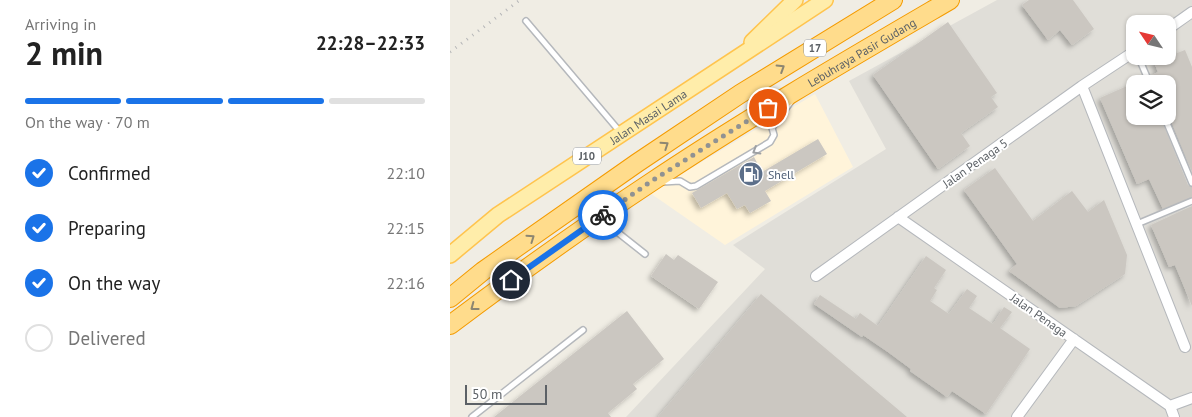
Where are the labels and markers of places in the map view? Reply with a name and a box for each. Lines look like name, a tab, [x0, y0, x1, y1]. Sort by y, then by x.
pin	[747, 87, 789, 129]
fuel station icon: Shell	[738, 161, 764, 187]
place label: Shell	[768, 167, 795, 182]
pin	[490, 259, 532, 301]

